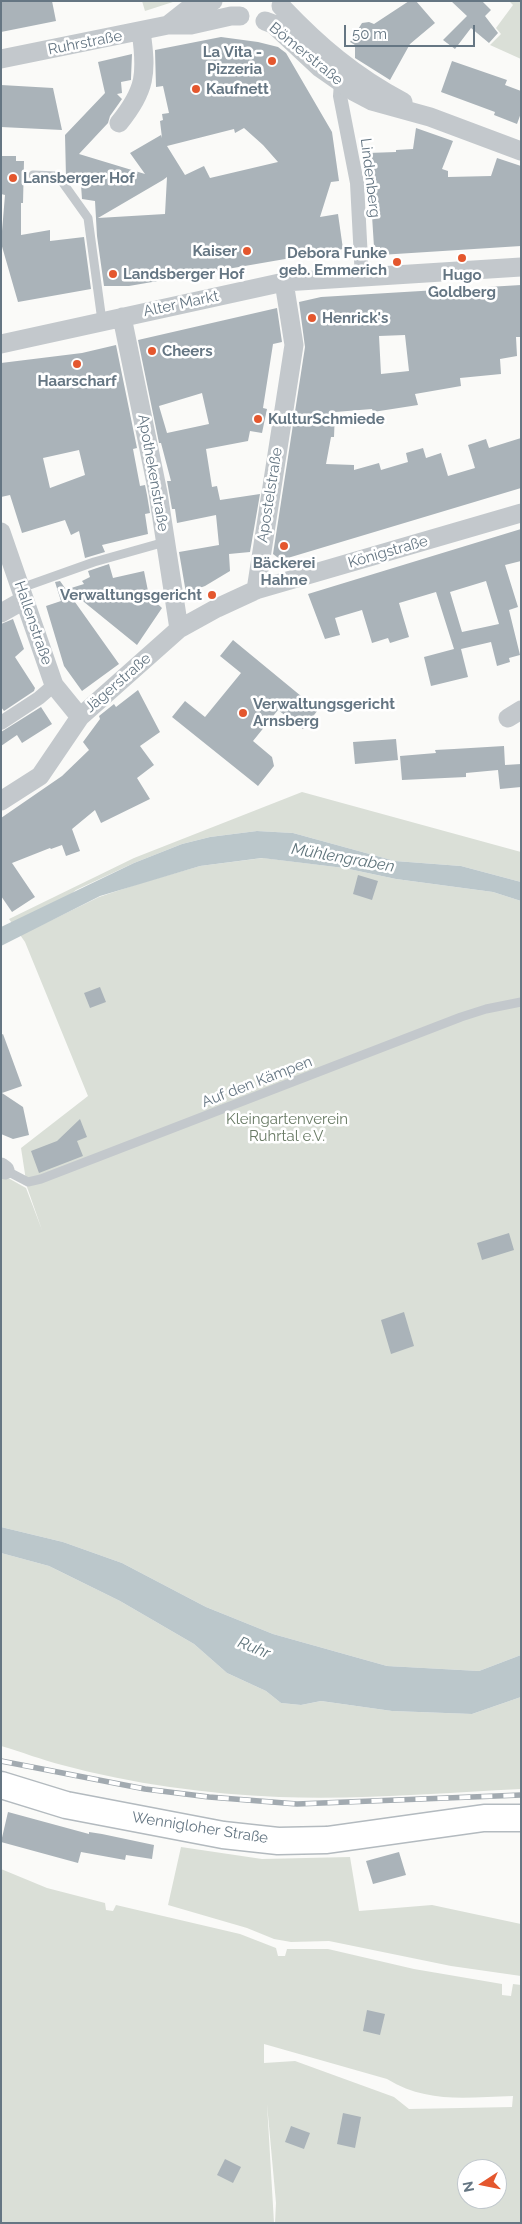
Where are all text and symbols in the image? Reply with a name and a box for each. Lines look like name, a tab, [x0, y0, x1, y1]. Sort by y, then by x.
scale bar	[347, 15, 478, 47]
street label: Bömerstraße	[266, 19, 346, 89]
text: 50 m	[352, 25, 387, 43]
street label: Ruhrstraße	[46, 27, 124, 59]
place label: La Vita - Pizzeria	[203, 43, 262, 78]
marker: La Vita - Pizzeria	[266, 55, 278, 67]
place label: Kaufnett	[206, 80, 269, 98]
marker: Kaufnett	[190, 83, 202, 95]
street label: Lindenberg	[356, 137, 384, 219]
place label: Lansberger Hof	[23, 169, 135, 187]
marker: Lansberger Hof	[7, 172, 19, 184]
place label: Kaiser	[192, 242, 237, 260]
place label: Debora Funke geb. Emmerich	[279, 244, 387, 279]
marker: Kaiser	[241, 245, 253, 257]
marker: Hugo Goldberg	[456, 252, 468, 264]
marker: Debora Funke geb. Emmerich	[391, 256, 403, 268]
place label: Landsberger Hof	[123, 265, 244, 283]
place label: Hugo Goldberg	[428, 266, 496, 301]
marker: Landsberger Hof	[107, 268, 119, 280]
street label: Alter Markt	[142, 287, 220, 321]
place label: Henrick's	[322, 309, 388, 327]
marker: Henrick's	[306, 312, 318, 324]
place label: Cheers	[162, 342, 213, 360]
marker: Cheers	[146, 345, 158, 357]
marker: Haarscharf	[71, 358, 83, 370]
place label: Haarscharf	[38, 372, 116, 390]
place label: KulturSchmiede	[268, 410, 385, 428]
street label: Apothekenstraße	[134, 413, 172, 533]
marker: KulturSchmiede	[252, 413, 264, 425]
street label: Apostelstraße	[254, 446, 286, 544]
street label: Königstraße	[346, 532, 430, 572]
marker: Bäckerei Hahne	[278, 540, 290, 552]
place label: Bäckerei Hahne	[253, 554, 315, 589]
street label: Hallenstraße	[10, 579, 56, 667]
place label: Verwaltungsgericht	[60, 586, 202, 604]
marker: Verwaltungsgericht	[206, 589, 218, 601]
street label: Jägerstraße	[81, 650, 155, 716]
place label: Verwaltungsgericht Arnsberg	[253, 695, 395, 730]
marker: Verwaltungsgericht Arnsberg	[237, 707, 249, 719]
water label: Mühlengraben	[290, 839, 396, 877]
street label: Auf den Kämpen	[199, 1053, 315, 1111]
park label: Kleingartenverein Ruhrtal e.V.	[226, 1110, 348, 1145]
water label: Ruhr	[235, 1633, 273, 1663]
street label: Wennigloher Straße	[131, 1808, 269, 1848]
north arrow	[457, 2159, 507, 2209]
text: N	[459, 2180, 477, 2193]

